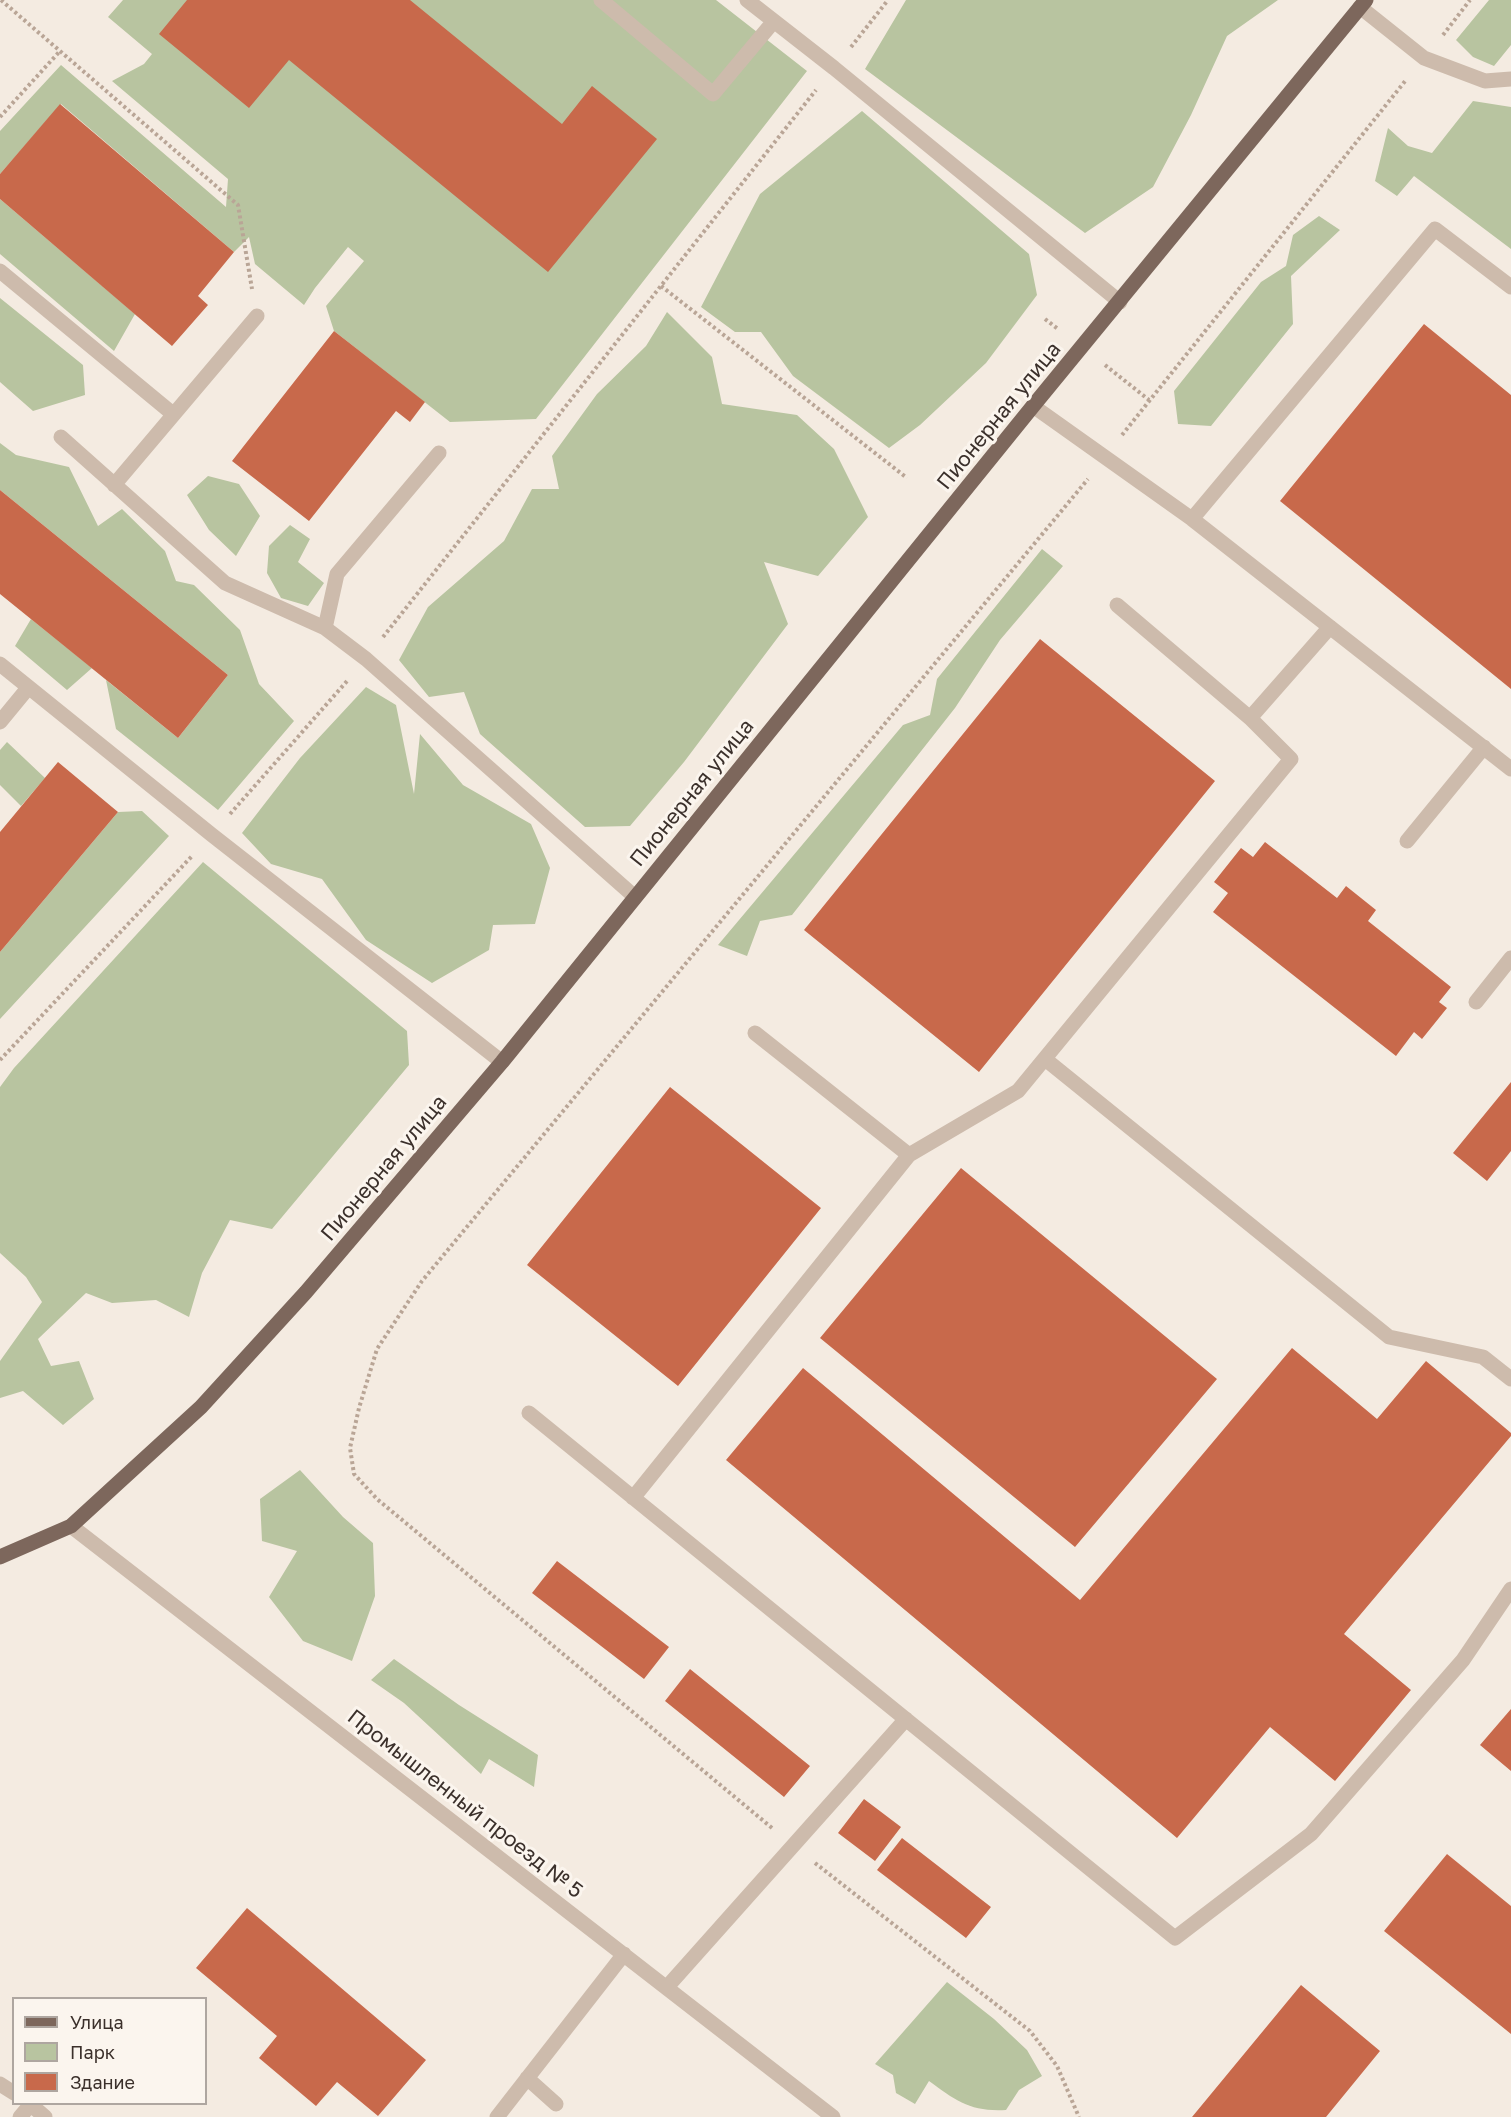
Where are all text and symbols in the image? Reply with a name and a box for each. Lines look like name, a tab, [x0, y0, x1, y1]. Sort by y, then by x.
street label: Пионерная улица	[932, 337, 1066, 495]
street label: Пионерная улица	[625, 714, 759, 872]
street label: Пионерная улица	[316, 1090, 452, 1246]
street label: Промышленный проезд № 5	[342, 1704, 588, 1904]
legend	[12, 1997, 207, 2105]
text: Улица	[70, 2011, 124, 2033]
text: Парк	[70, 2041, 115, 2063]
text: Здание	[70, 2071, 135, 2093]

